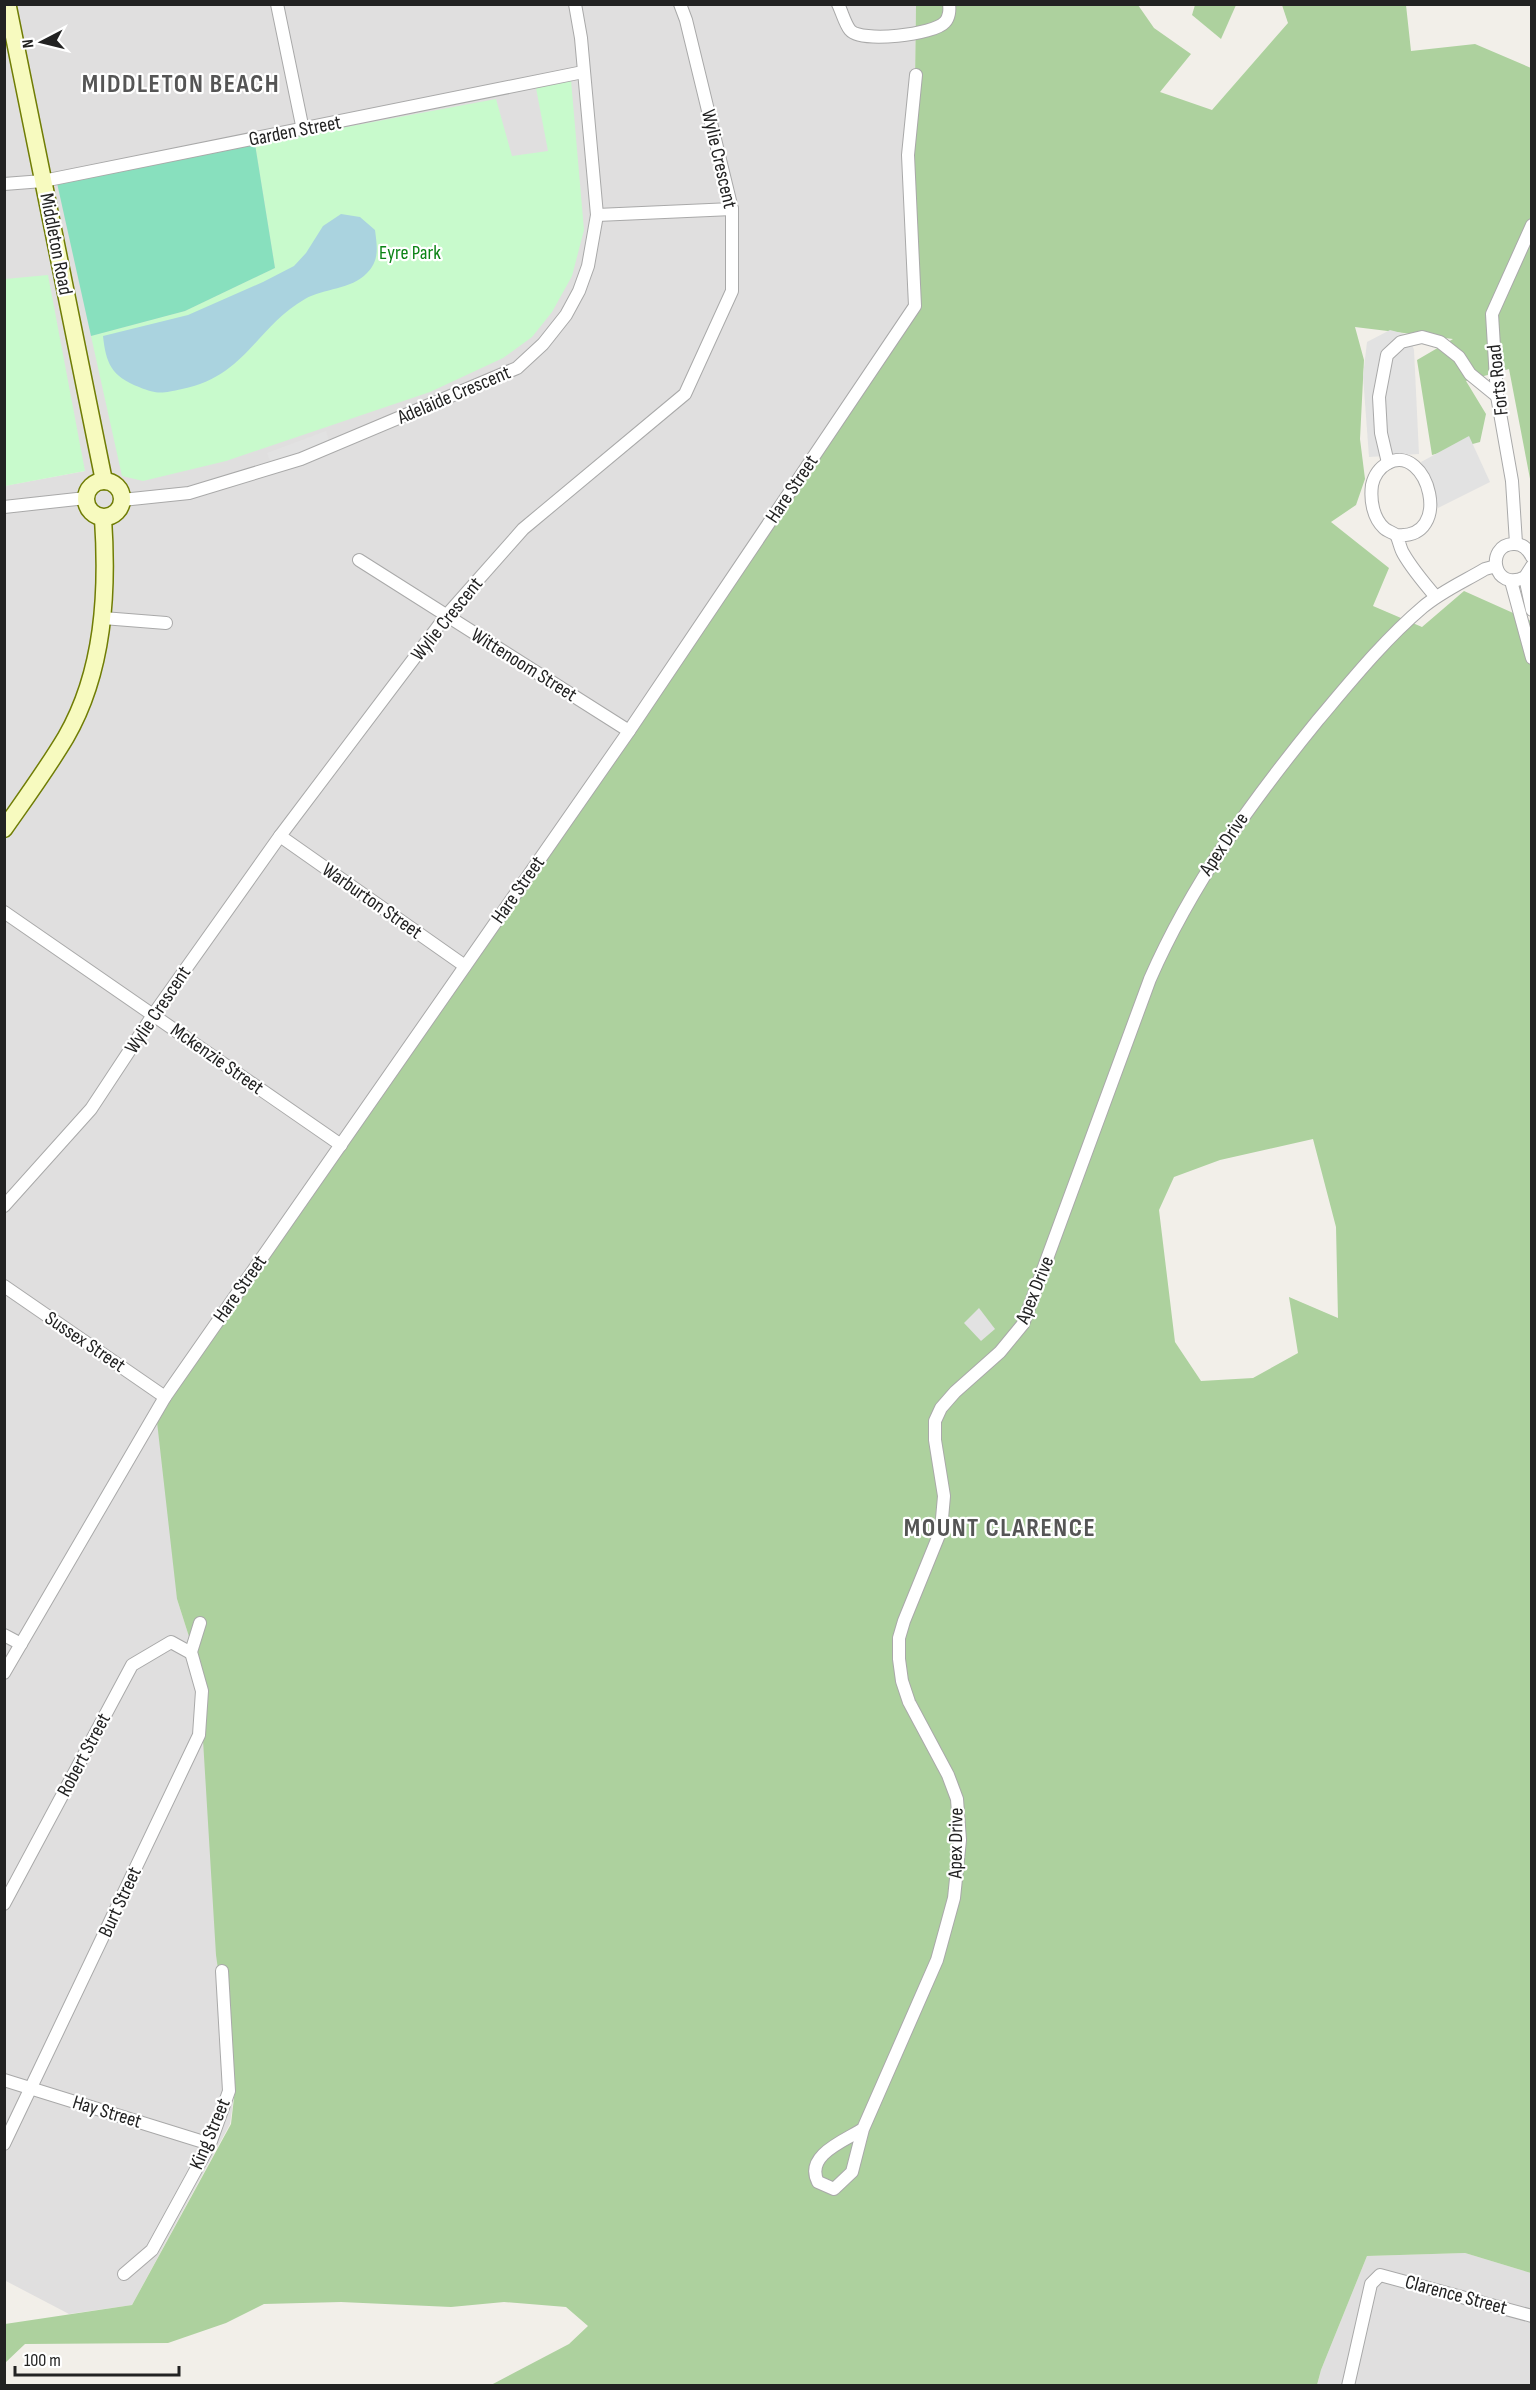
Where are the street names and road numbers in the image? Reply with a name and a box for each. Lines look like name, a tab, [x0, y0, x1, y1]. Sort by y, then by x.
street label: Wylie Crescent	[696, 107, 742, 211]
street label: Garden Street	[247, 110, 343, 152]
street label: Middleton Road	[34, 191, 78, 297]
street label: Forts Road	[1482, 343, 1514, 417]
street label: Adelaide Crescent	[393, 360, 514, 430]
street label: Hare Street	[761, 450, 823, 528]
street label: Wylie Crescent	[406, 572, 488, 666]
street label: Wittenoom Street	[467, 623, 581, 707]
street label: Apex Drive	[1194, 808, 1254, 881]
street label: Hare Street	[486, 852, 550, 928]
street label: Warburton Street	[317, 858, 427, 944]
street label: Wylie Crescent	[120, 962, 196, 1058]
street label: Mckenzie Street	[166, 1018, 268, 1100]
street label: Hare Street	[208, 1251, 272, 1327]
street label: Apex Drive	[1010, 1253, 1059, 1328]
street label: Sussex Street	[40, 1306, 130, 1378]
street label: Robert Street	[52, 1709, 116, 1801]
street label: Apex Drive	[943, 1807, 969, 1880]
street label: Burt Street	[93, 1863, 147, 1941]
street label: Hay Street	[70, 2090, 144, 2134]
street label: King Street	[184, 2095, 236, 2173]
street label: Clarence Street	[1402, 2270, 1510, 2320]

